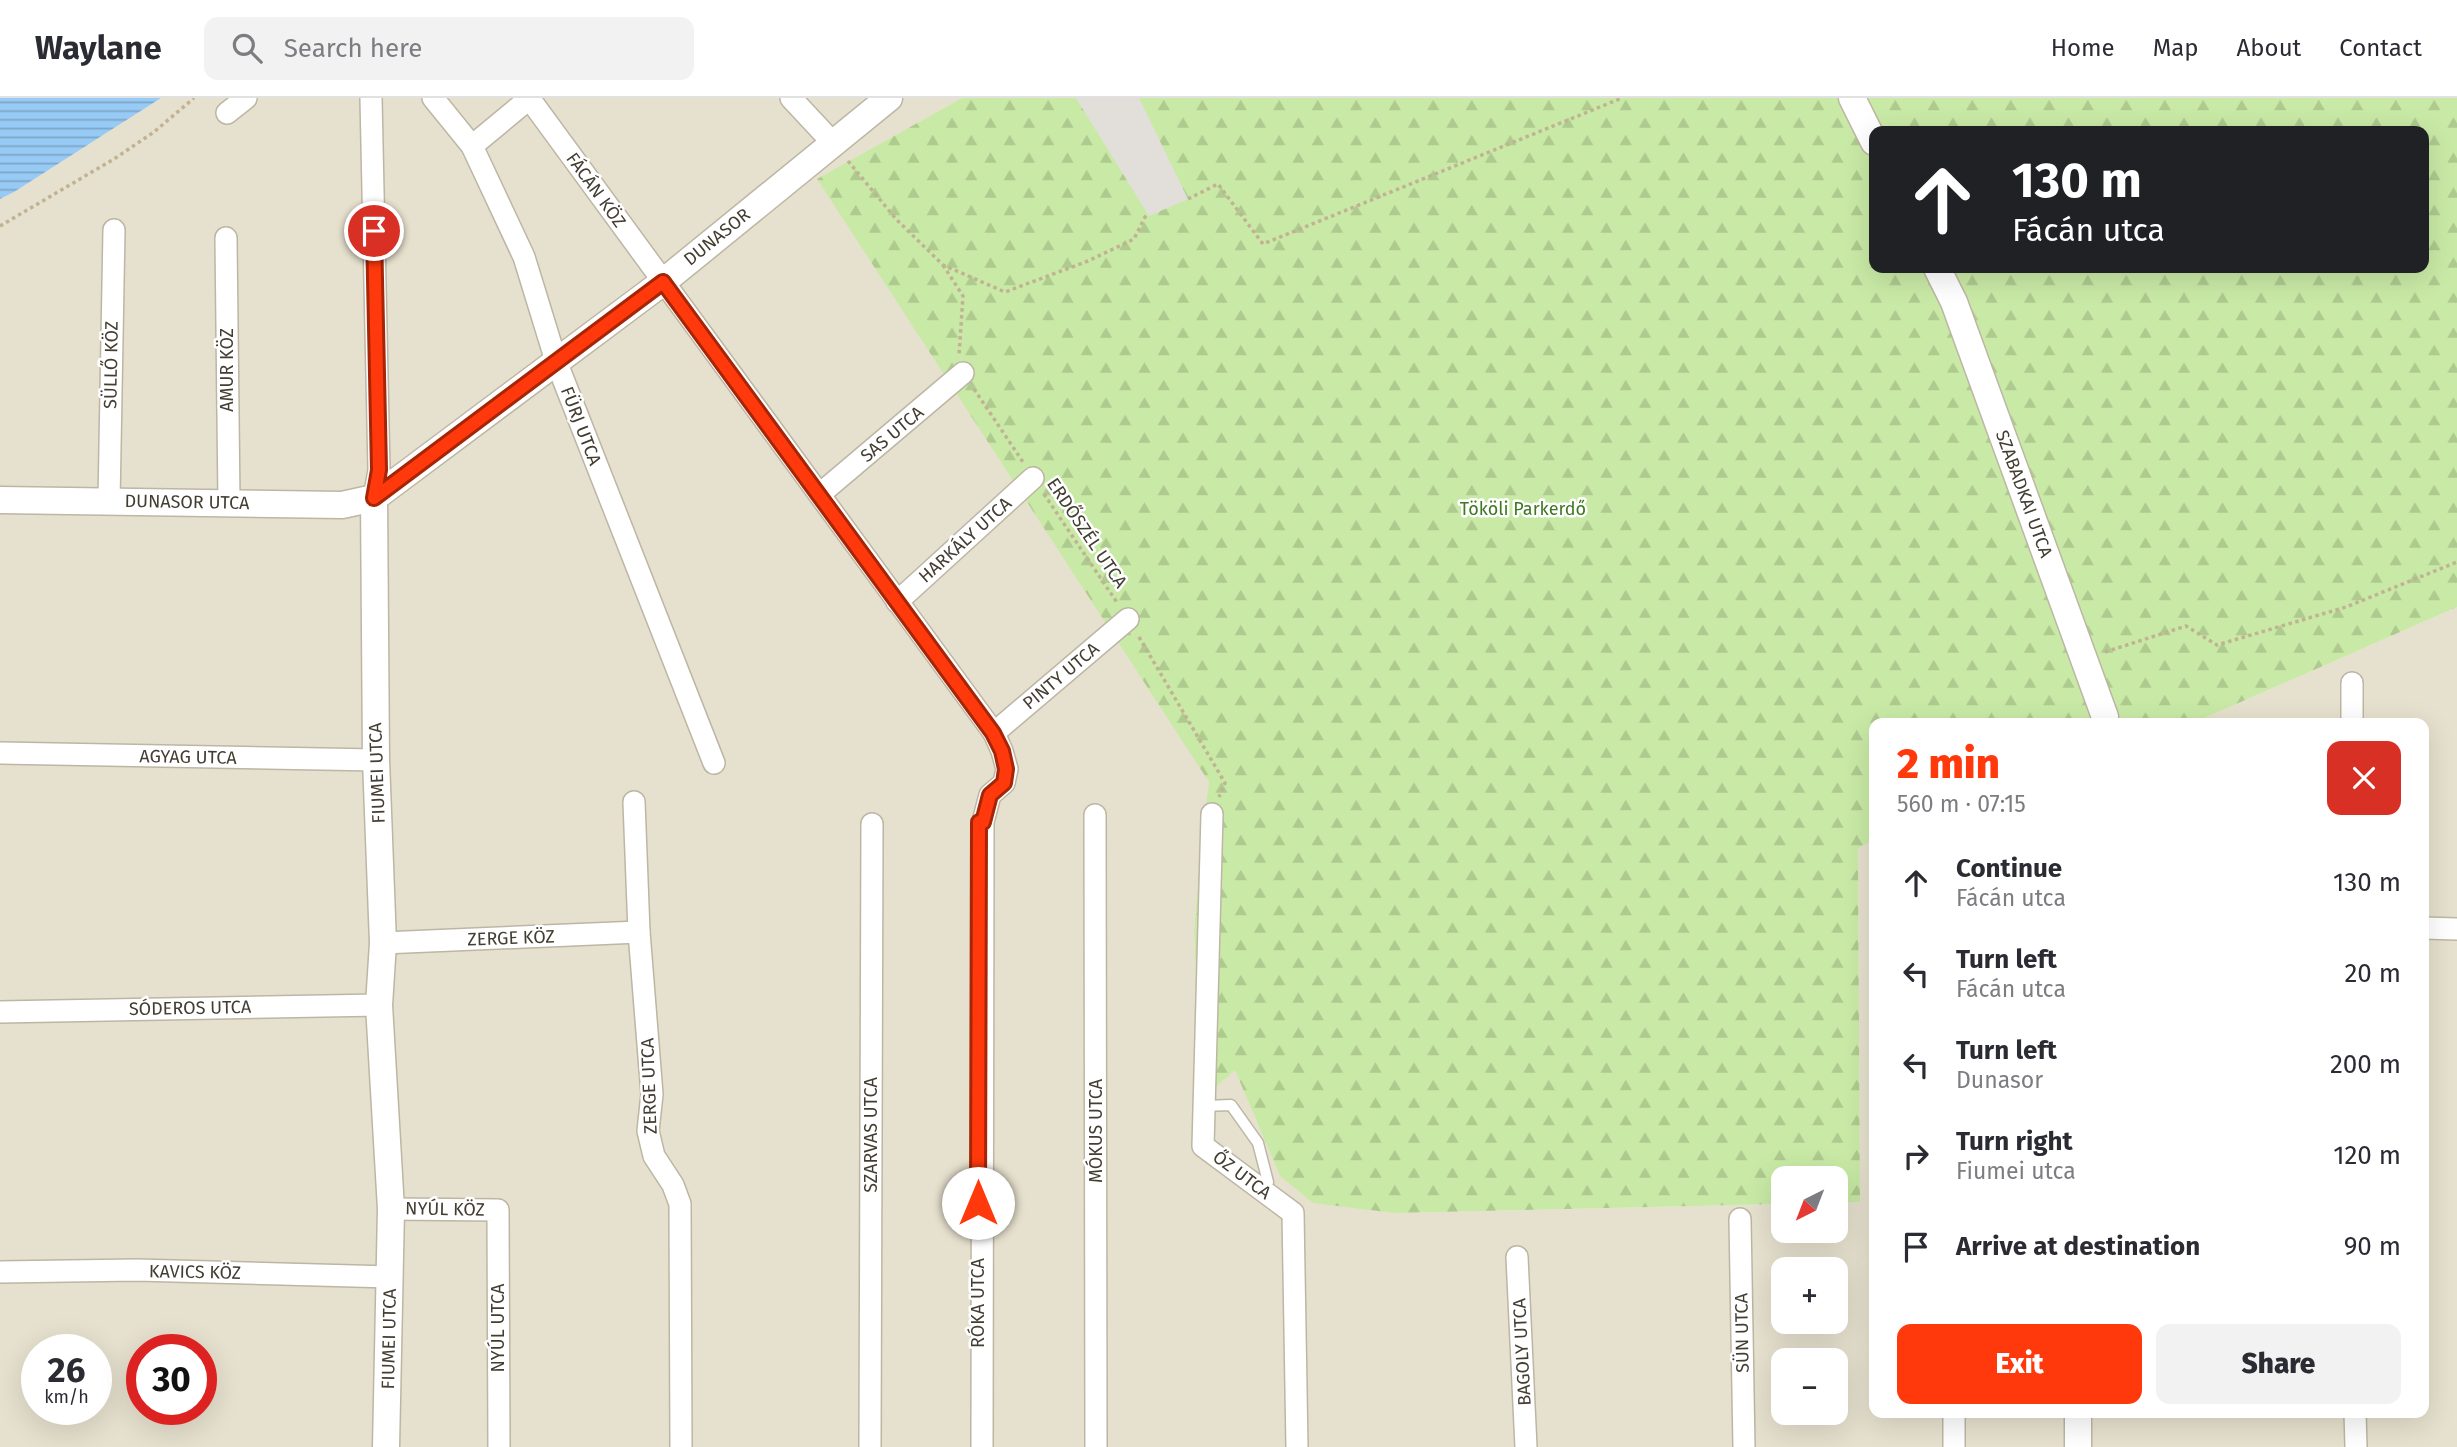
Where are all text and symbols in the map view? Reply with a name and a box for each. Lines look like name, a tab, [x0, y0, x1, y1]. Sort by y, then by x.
search box	[204, 17, 694, 80]
text: Waylane	[35, 28, 162, 68]
icon: search	[228, 29, 266, 67]
text: Search here	[284, 33, 423, 64]
text: Home	[2051, 34, 2115, 62]
text: Map	[2153, 34, 2199, 62]
text: About	[2237, 34, 2301, 62]
text: Contact	[2339, 34, 2422, 62]
street label: FÁCÁN KÖZ	[561, 148, 631, 232]
text: 130 m	[2012, 151, 2142, 210]
icon: ahead	[1897, 154, 1988, 245]
pin	[344, 201, 404, 261]
street label: DUNASOR	[679, 203, 755, 270]
text: Fácán utca	[2012, 211, 2165, 249]
icon: arrive	[355, 212, 393, 250]
street label: SÜLLŐ KÖZ	[98, 321, 123, 409]
street label: AMUR KÖZ	[216, 328, 238, 412]
street label: FÜRJ UTCA	[556, 383, 606, 469]
street label: SAS UTCA	[856, 401, 929, 467]
street label: SZABADKAI UTCA	[1991, 427, 2057, 561]
street label: ERDŐSZÉL UTCA	[1042, 473, 1133, 593]
street label: DUNASOR UTCA	[124, 490, 250, 514]
street label: HARKÁLY UTCA	[913, 491, 1016, 587]
park label: Tököli Parkerdő	[1460, 498, 1586, 520]
street label: PINTY UTCA	[1018, 637, 1104, 714]
street label: FIUMEI UTCA	[364, 722, 390, 824]
text: 2 min	[1897, 739, 2000, 789]
button: close	[2327, 741, 2401, 815]
street label: AGYAG UTCA	[139, 745, 238, 769]
text: 560 m · 07:15	[1897, 790, 2026, 818]
text: Continue	[1956, 853, 2062, 884]
icon: ahead	[1897, 864, 1935, 902]
text: 130 m	[2333, 867, 2401, 898]
text: Fácán utca	[1956, 884, 2066, 912]
street label: ZERGE KÖZ	[467, 925, 555, 951]
text: Turn left	[1956, 944, 2057, 975]
icon: left	[1897, 955, 1935, 993]
text: 20 m	[2344, 958, 2401, 989]
text: Fácán utca	[1956, 975, 2066, 1003]
street label: SÓDEROS UTCA	[129, 996, 252, 1020]
text: Turn left	[1956, 1035, 2057, 1066]
street label: ZERGE UTCA	[636, 1037, 662, 1135]
icon: left	[1897, 1046, 1935, 1084]
text: 200 m	[2330, 1049, 2401, 1080]
text: Dunasor	[1956, 1066, 2043, 1094]
street label: SZARVAS UTCA	[860, 1076, 882, 1193]
street label: MÓKUS UTCA	[1085, 1078, 1107, 1183]
text: Turn right	[1956, 1126, 2073, 1157]
icon: right	[1897, 1137, 1935, 1175]
text: 120 m	[2333, 1140, 2401, 1171]
street label: ŐZ UTCA	[1209, 1145, 1277, 1204]
text: Fiumei utca	[1956, 1157, 2076, 1185]
position arrow	[941, 1166, 1015, 1240]
north arrow	[1771, 1166, 1848, 1242]
map controls	[1771, 1166, 1848, 1425]
street label: NYÚL KÖZ	[405, 1196, 485, 1221]
icon: arrive	[1897, 1228, 1935, 1266]
text: Arrive at destination	[1956, 1231, 2200, 1262]
text: 90 m	[2344, 1231, 2401, 1262]
street label: RÓKA UTCA	[967, 1257, 989, 1348]
button: +	[1771, 1257, 1848, 1334]
street label: KAVICS KÖZ	[149, 1260, 241, 1284]
street label: NYÚL UTCA	[486, 1283, 509, 1372]
street label: FIUMEI UTCA	[377, 1288, 401, 1390]
street label: SÜN UTCA	[1730, 1292, 1754, 1373]
street label: BAGOLY UTCA	[1508, 1297, 1536, 1406]
button: Exit	[1897, 1324, 2142, 1404]
button: Share	[2156, 1324, 2401, 1404]
speed limit sign: 30	[126, 1334, 217, 1425]
button: −	[1771, 1348, 1848, 1425]
text: 26	[48, 1349, 85, 1391]
text: km/h	[44, 1386, 89, 1408]

